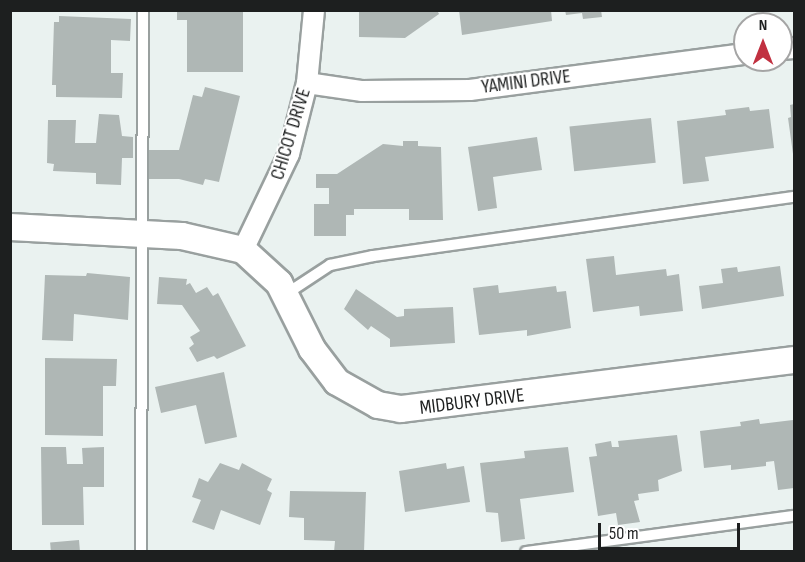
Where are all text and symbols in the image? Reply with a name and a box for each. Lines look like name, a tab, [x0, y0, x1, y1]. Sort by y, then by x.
north arrow	[733, 12, 793, 72]
text: N	[759, 16, 767, 35]
street label: YAMINI DRIVE	[480, 65, 572, 99]
street label: CHICOT DRIVE	[266, 85, 316, 183]
street label: MIDBURY DRIVE	[418, 384, 526, 420]
scale bar	[601, 511, 744, 549]
text: 50 m	[609, 523, 639, 544]

